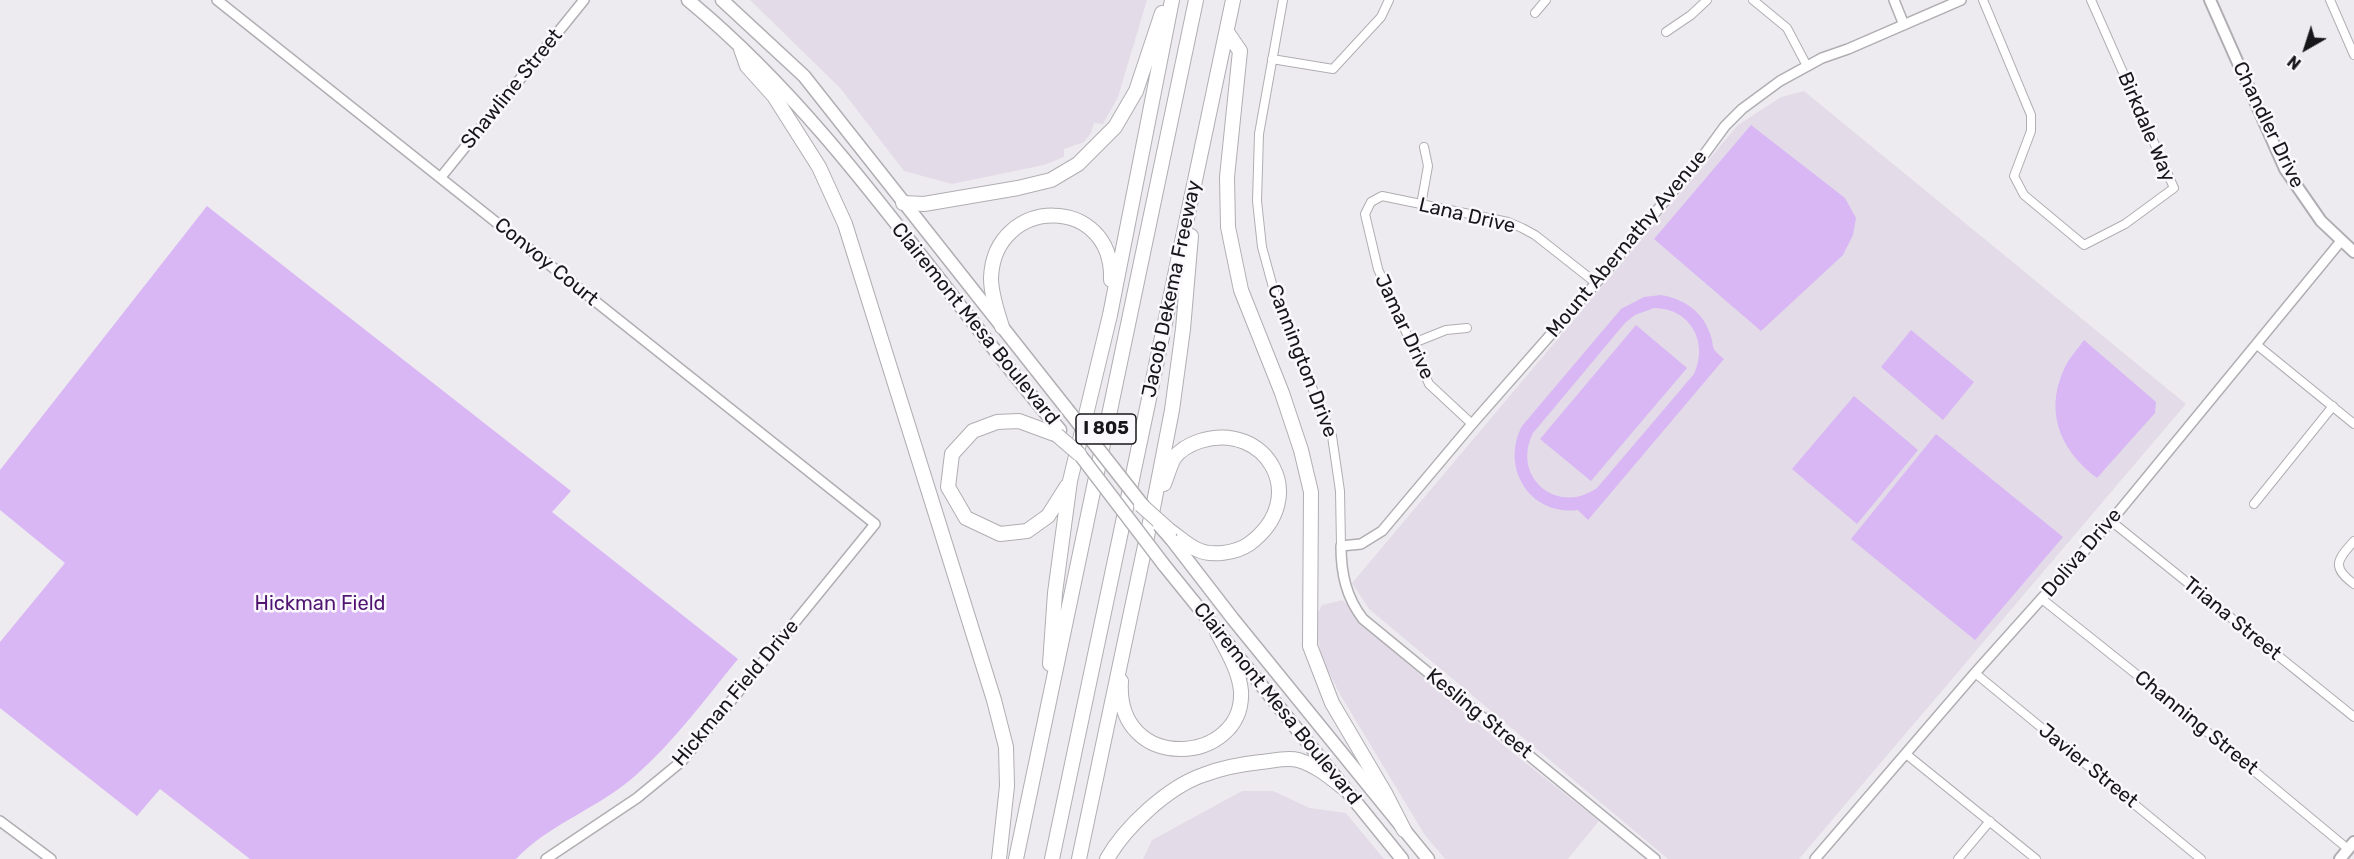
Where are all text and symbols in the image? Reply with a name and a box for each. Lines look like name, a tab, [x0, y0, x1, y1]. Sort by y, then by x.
north arrow	[2276, 18, 2336, 78]
street label: Shawline Street	[456, 24, 568, 154]
text: N	[2284, 51, 2305, 73]
street label: Chandler Drive	[2227, 58, 2309, 192]
street label: Birkdale Way	[2112, 68, 2180, 186]
street label: Mount Abernathy Avenue	[1542, 146, 1712, 342]
street label: Jacob Dekema Freeway	[1137, 178, 1207, 400]
street label: Lana Drive	[1416, 193, 1518, 239]
street label: Convoy Court	[489, 213, 603, 311]
street label: Clairemont Mesa Boulevard	[886, 218, 1064, 430]
street label: Jamar Drive	[1369, 271, 1439, 383]
street label: Cannington Drive	[1262, 281, 1342, 441]
road number: I 805	[1076, 414, 1136, 444]
street label: Doliva Drive	[2037, 504, 2127, 602]
street label: Triana Street	[2178, 572, 2286, 666]
park label: Hickman Field	[255, 592, 385, 616]
street label: Clairemont Mesa Boulevard	[1188, 598, 1366, 810]
street label: Hickman Field Drive	[668, 615, 804, 771]
street label: Kesling Street	[1421, 664, 1537, 764]
street label: Channing Street	[2129, 666, 2263, 780]
street label: Javier Street	[2033, 719, 2143, 813]

